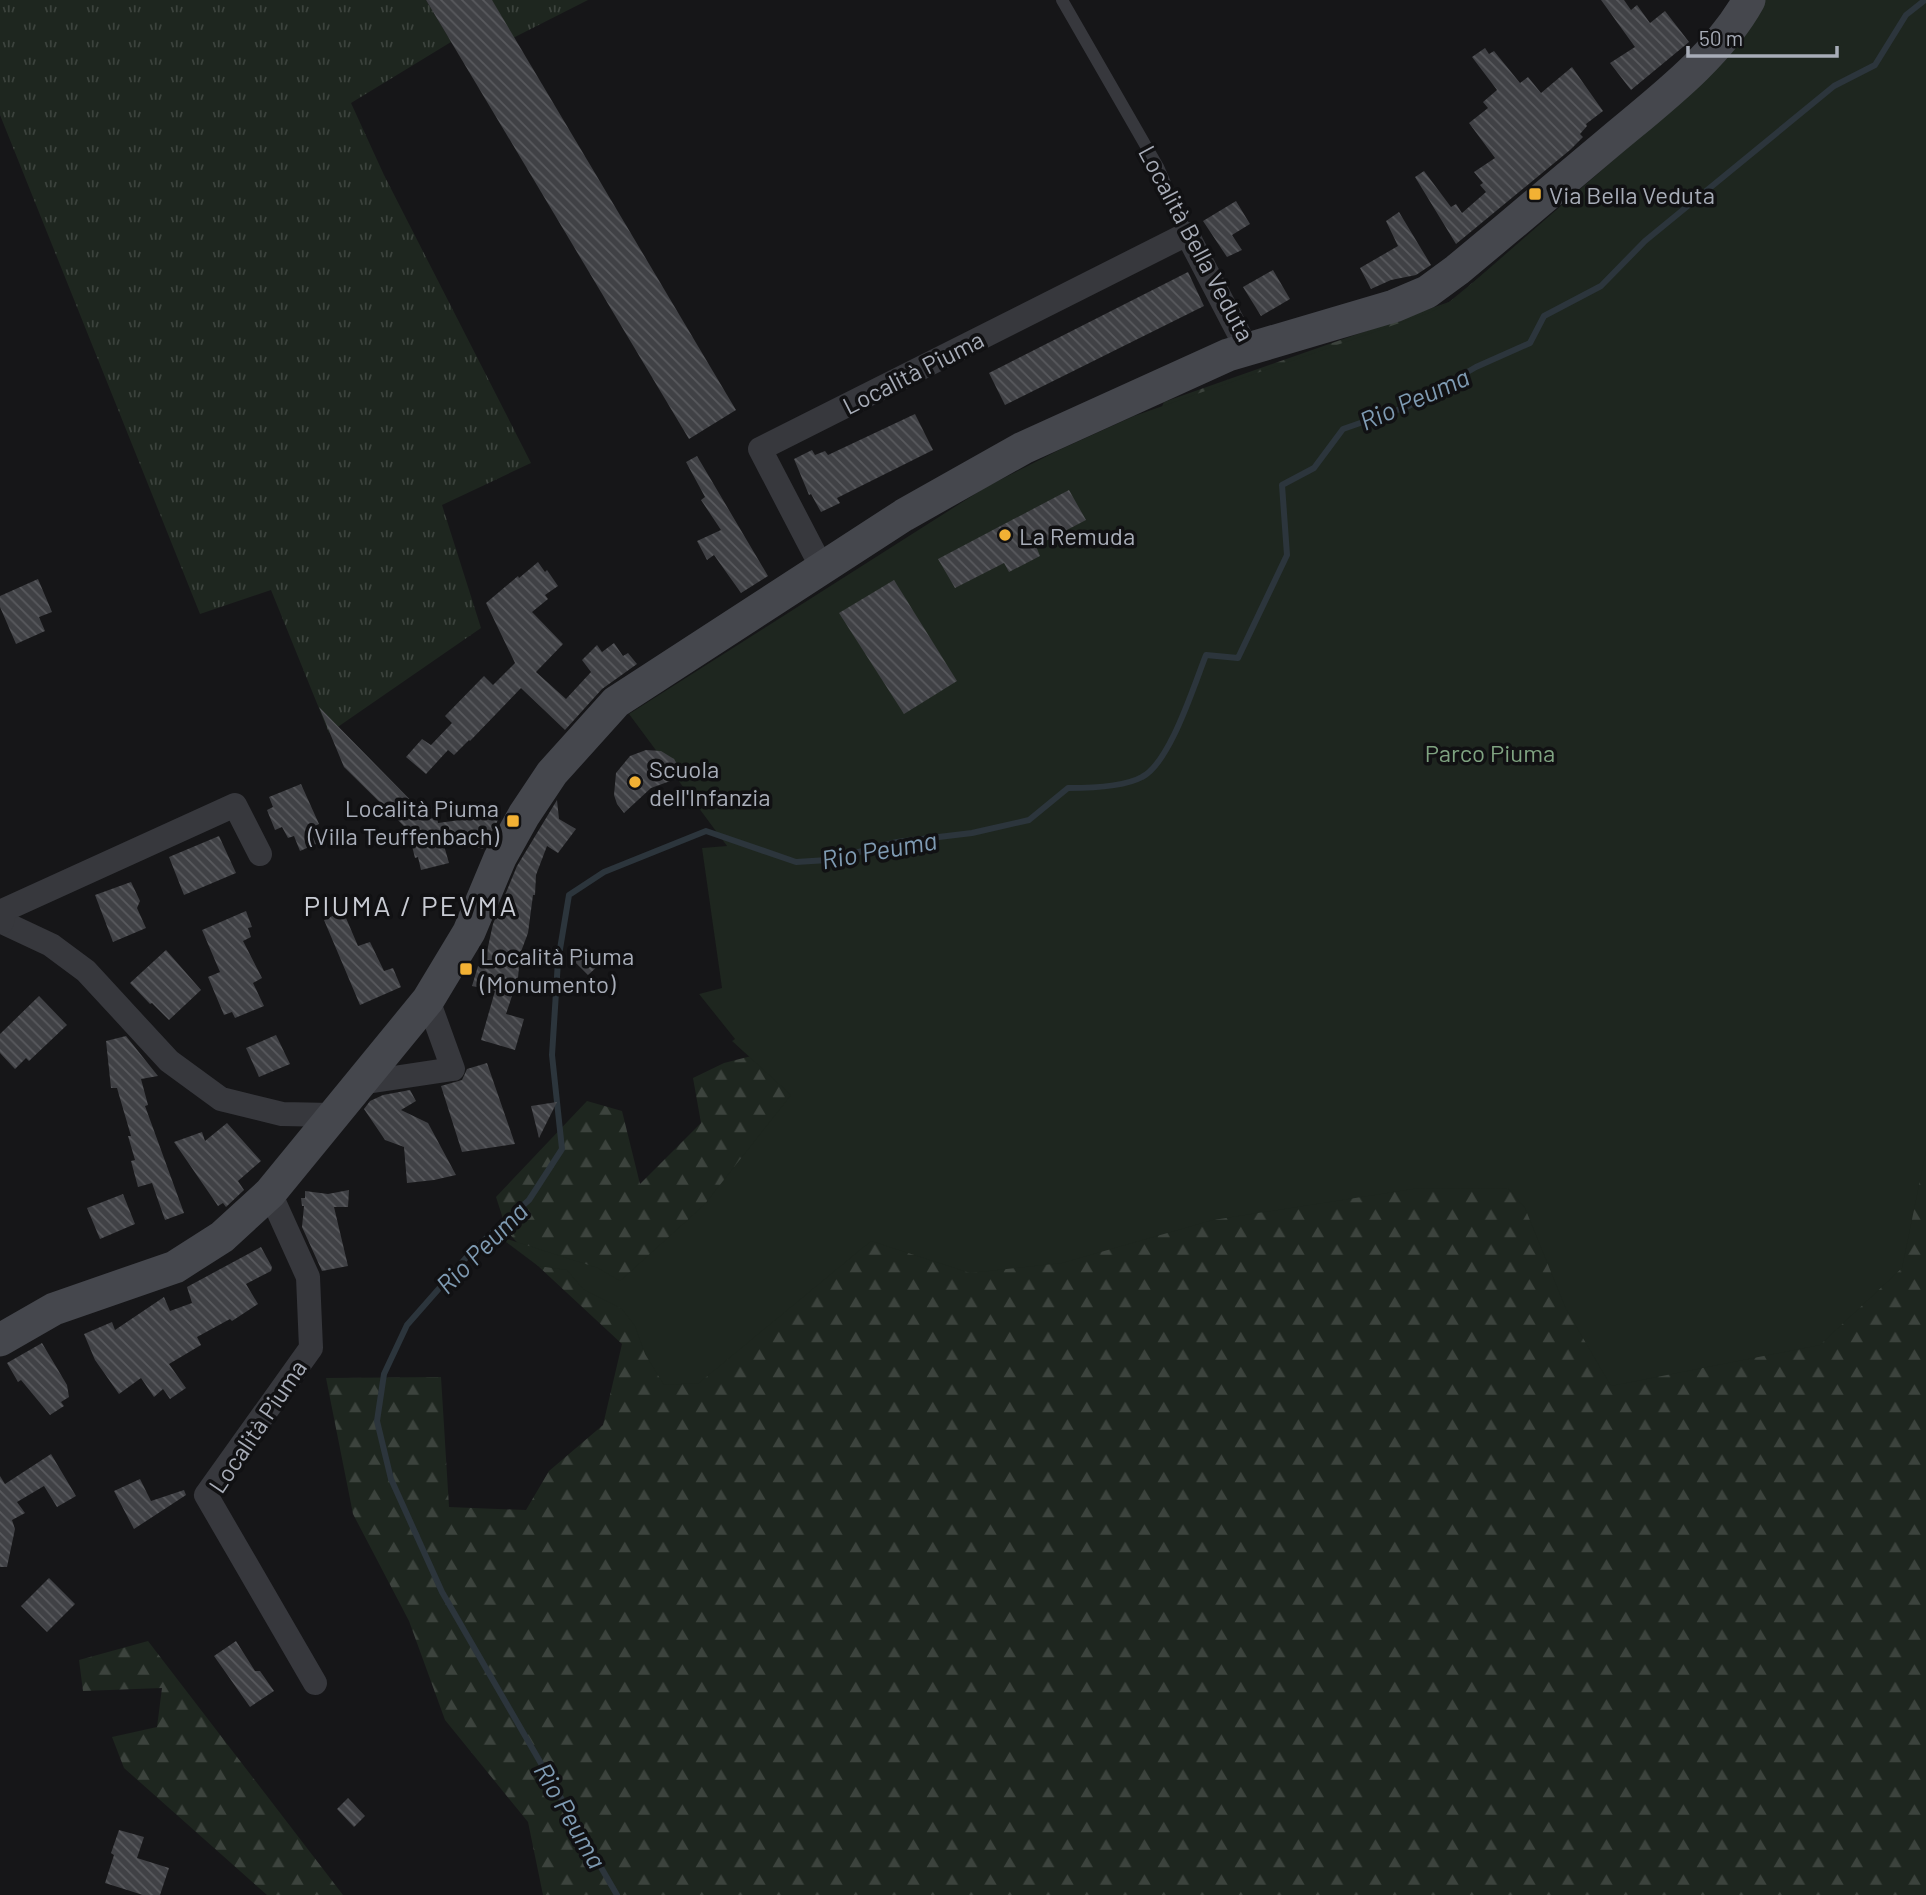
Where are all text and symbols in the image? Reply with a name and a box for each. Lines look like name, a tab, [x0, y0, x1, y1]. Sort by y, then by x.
scale bar	[1688, 14, 1837, 58]
text: 50 m	[1699, 25, 1743, 50]
street label: Località Bella Veduta	[1133, 140, 1261, 346]
place label: Via Bella Veduta	[1549, 180, 1715, 209]
marker: Via Bella Veduta	[1527, 186, 1543, 202]
street label: Località Piuma	[838, 324, 988, 420]
water label: Rio Peuma	[1354, 360, 1474, 436]
place label: La Remuda	[1019, 521, 1135, 550]
marker: La Remuda	[997, 527, 1013, 543]
park label: Parco Piuma	[1425, 738, 1555, 767]
place label: Scuola dell'Infanzia	[649, 754, 771, 811]
marker: Scuola dell'Infanzia	[627, 774, 643, 790]
place label: Località Piuma (Villa Teuffenbach)	[307, 793, 500, 850]
marker: Località Piuma (Villa Teuffenbach)	[505, 813, 521, 829]
water label: Rio Peuma	[819, 824, 939, 874]
district label: PIUMA / PEVMA	[304, 888, 518, 922]
place label: Località Piuma (Monumento)	[479, 941, 634, 998]
marker: Località Piuma (Monumento)	[458, 961, 474, 977]
water label: Rio Peuma	[429, 1195, 533, 1299]
street label: Località Piuma	[202, 1354, 312, 1498]
water label: Rio Peuma	[528, 1757, 614, 1873]

